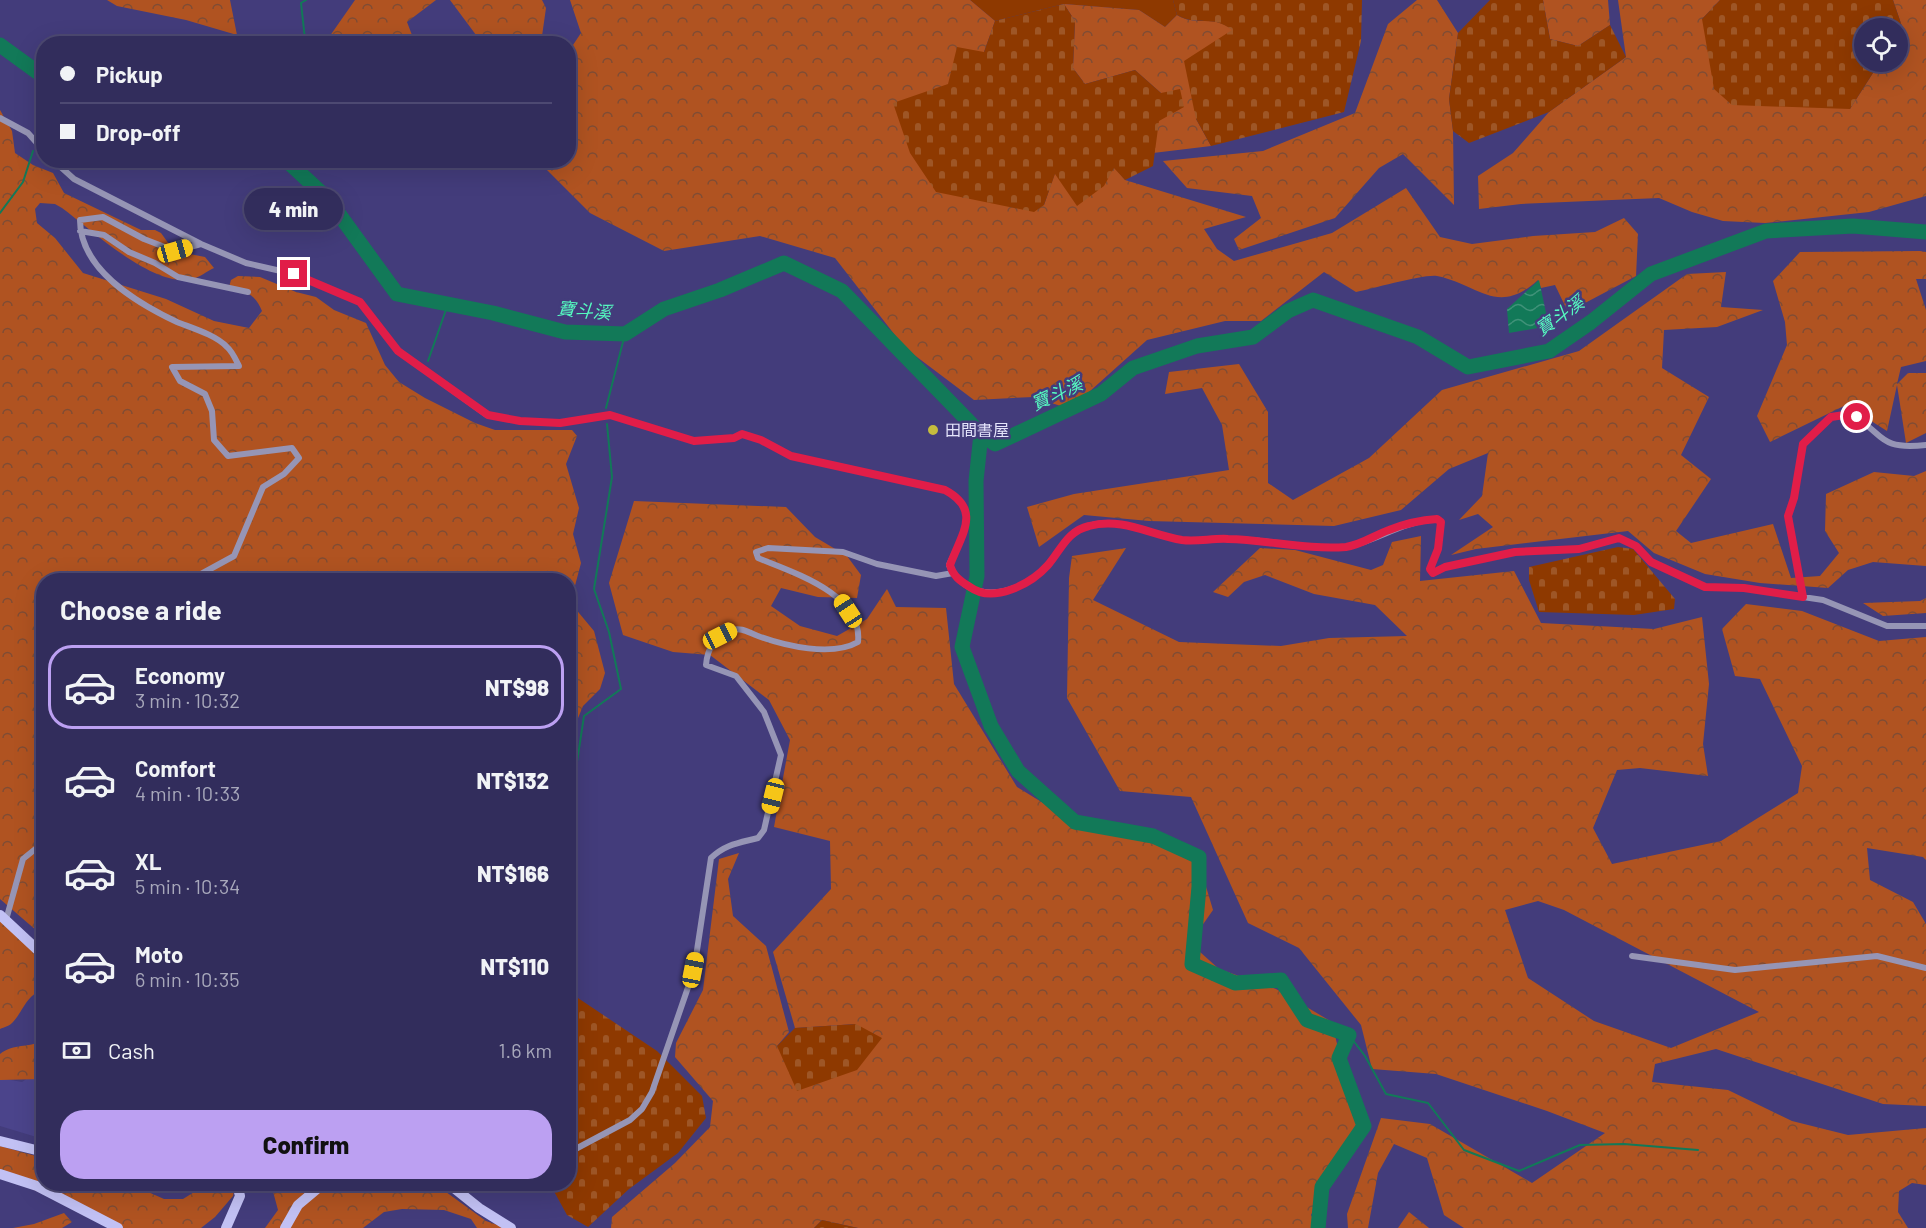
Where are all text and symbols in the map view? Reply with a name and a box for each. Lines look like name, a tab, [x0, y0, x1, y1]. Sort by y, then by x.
map controls	[1854, 18, 1908, 72]
button: locate	[1854, 18, 1908, 72]
text: Pickup	[96, 61, 163, 87]
text: Drop-off	[96, 119, 180, 145]
callout: 4 min	[244, 187, 344, 229]
text: 4 min	[269, 197, 318, 221]
car	[155, 237, 195, 265]
route end	[280, 260, 307, 287]
water label: 寶斗溪	[1531, 289, 1590, 340]
water label: 寶斗溪	[556, 297, 615, 324]
water label: 寶斗溪	[1027, 370, 1088, 414]
route start	[1843, 403, 1870, 430]
place label: 田間書屋	[945, 420, 1009, 439]
marker: 田間書屋	[926, 423, 940, 437]
car	[831, 591, 865, 631]
text: Choose a ride	[60, 593, 222, 625]
car	[700, 620, 740, 652]
icon: car	[63, 660, 117, 714]
text: Economy	[135, 662, 225, 688]
text: NT$98	[485, 674, 549, 700]
text: 3 min · 10:32	[135, 688, 240, 712]
icon: car	[63, 753, 117, 807]
text: Comfort	[135, 755, 216, 781]
text: NT$132	[476, 767, 549, 793]
car	[760, 776, 786, 816]
text: 4 min · 10:33	[135, 781, 240, 805]
icon: car	[63, 846, 117, 900]
text: XL	[135, 848, 161, 874]
text: NT$166	[477, 860, 549, 886]
text: 5 min · 10:34	[135, 874, 240, 898]
icon: car	[63, 939, 117, 993]
text: Moto	[135, 941, 183, 967]
car	[681, 951, 705, 989]
text: NT$110	[480, 953, 549, 979]
text: 6 min · 10:35	[135, 967, 240, 991]
icon: cash	[60, 1034, 93, 1067]
text: Cash	[108, 1037, 155, 1063]
text: 1.6 km	[499, 1038, 552, 1062]
button: Confirm	[60, 1110, 552, 1179]

